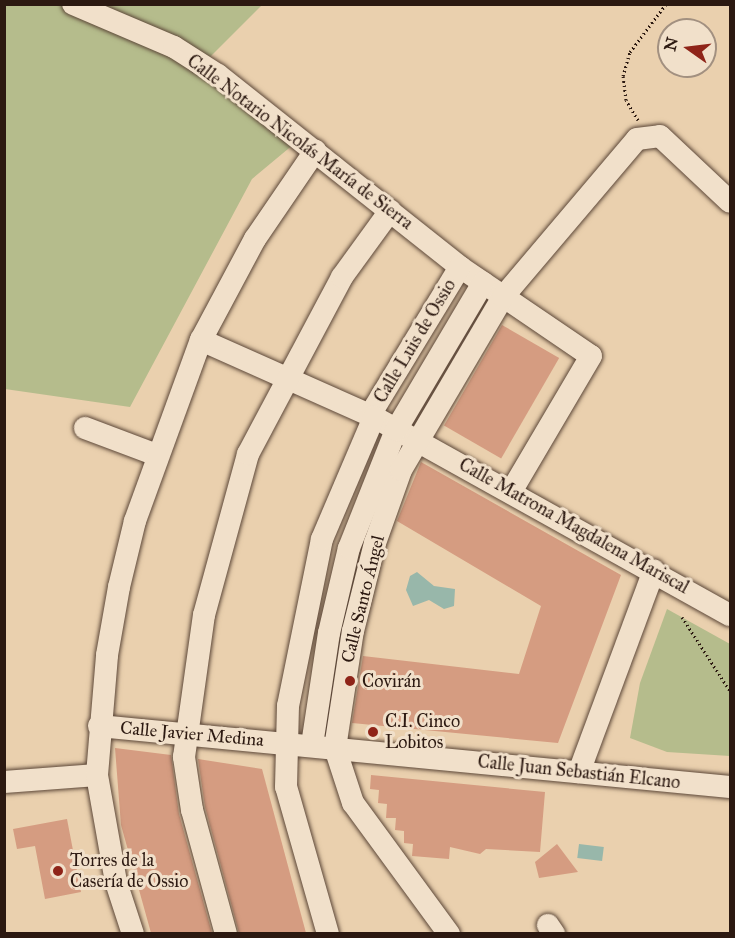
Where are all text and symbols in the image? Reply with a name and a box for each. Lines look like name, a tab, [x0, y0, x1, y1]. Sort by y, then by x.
north arrow	[657, 18, 717, 78]
text: N	[660, 35, 682, 53]
street label: Calle Notario Nicolás María de Sierra	[183, 50, 417, 234]
street label: Calle Luis de Ossio	[370, 275, 460, 407]
street label: Calle Matrona Magdalena Mariscal	[455, 454, 693, 598]
street label: Calle Santo Ángel	[337, 533, 389, 665]
place label: Covirán	[362, 670, 421, 692]
marker: Covirán	[343, 674, 357, 688]
place label: C.I. Cinco Lobitos	[385, 711, 460, 754]
street label: Calle Javier Medina	[119, 717, 265, 751]
marker: C.I. Cinco Lobitos	[366, 725, 380, 739]
street label: Calle Juan Sebastián Elcano	[477, 751, 681, 793]
place label: Torres de la Casería de Ossio	[70, 850, 188, 892]
marker: Torres de la Casería de Ossio	[51, 864, 65, 878]

